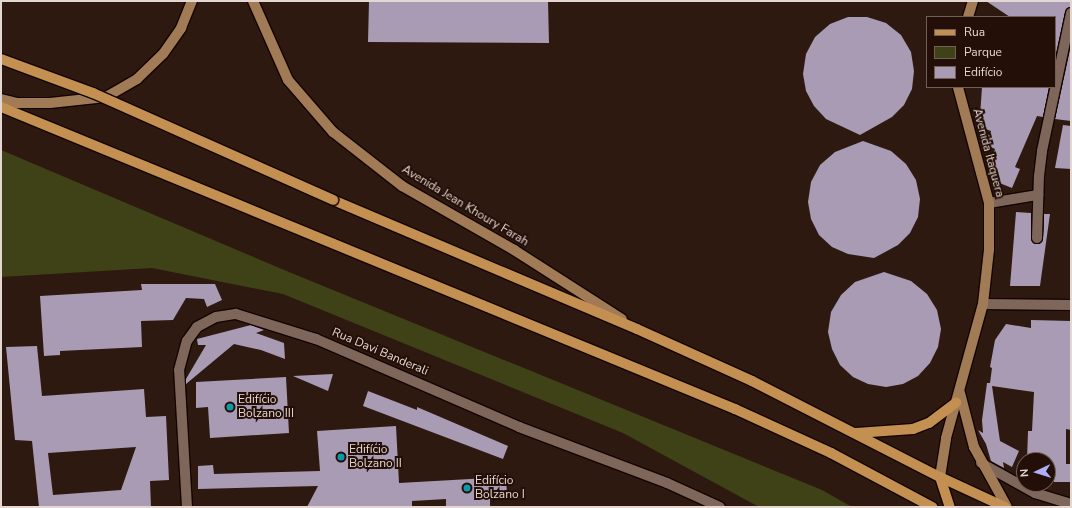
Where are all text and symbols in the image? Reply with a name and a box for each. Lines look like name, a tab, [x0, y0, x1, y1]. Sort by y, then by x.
legend	[926, 16, 1056, 88]
text: Rua	[964, 24, 985, 40]
text: Parque	[964, 44, 1002, 60]
text: Edifício	[964, 64, 1003, 80]
street label: Avenida Itaquera	[969, 107, 1007, 199]
street label: Avenida Jean Khoury Farah	[399, 162, 531, 250]
street label: Rua Davi Banderali	[330, 325, 430, 379]
place label: Edifício Bolzano III	[238, 393, 294, 421]
marker: Edifício Bolzano III	[225, 402, 235, 412]
place label: Edifício Bolzano II	[349, 443, 402, 471]
marker: Edifício Bolzano II	[336, 452, 346, 462]
north arrow	[1016, 452, 1056, 492]
text: N	[1017, 468, 1032, 477]
place label: Edifício Bolzano I	[475, 474, 525, 502]
marker: Edifício Bolzano I	[462, 483, 472, 493]

